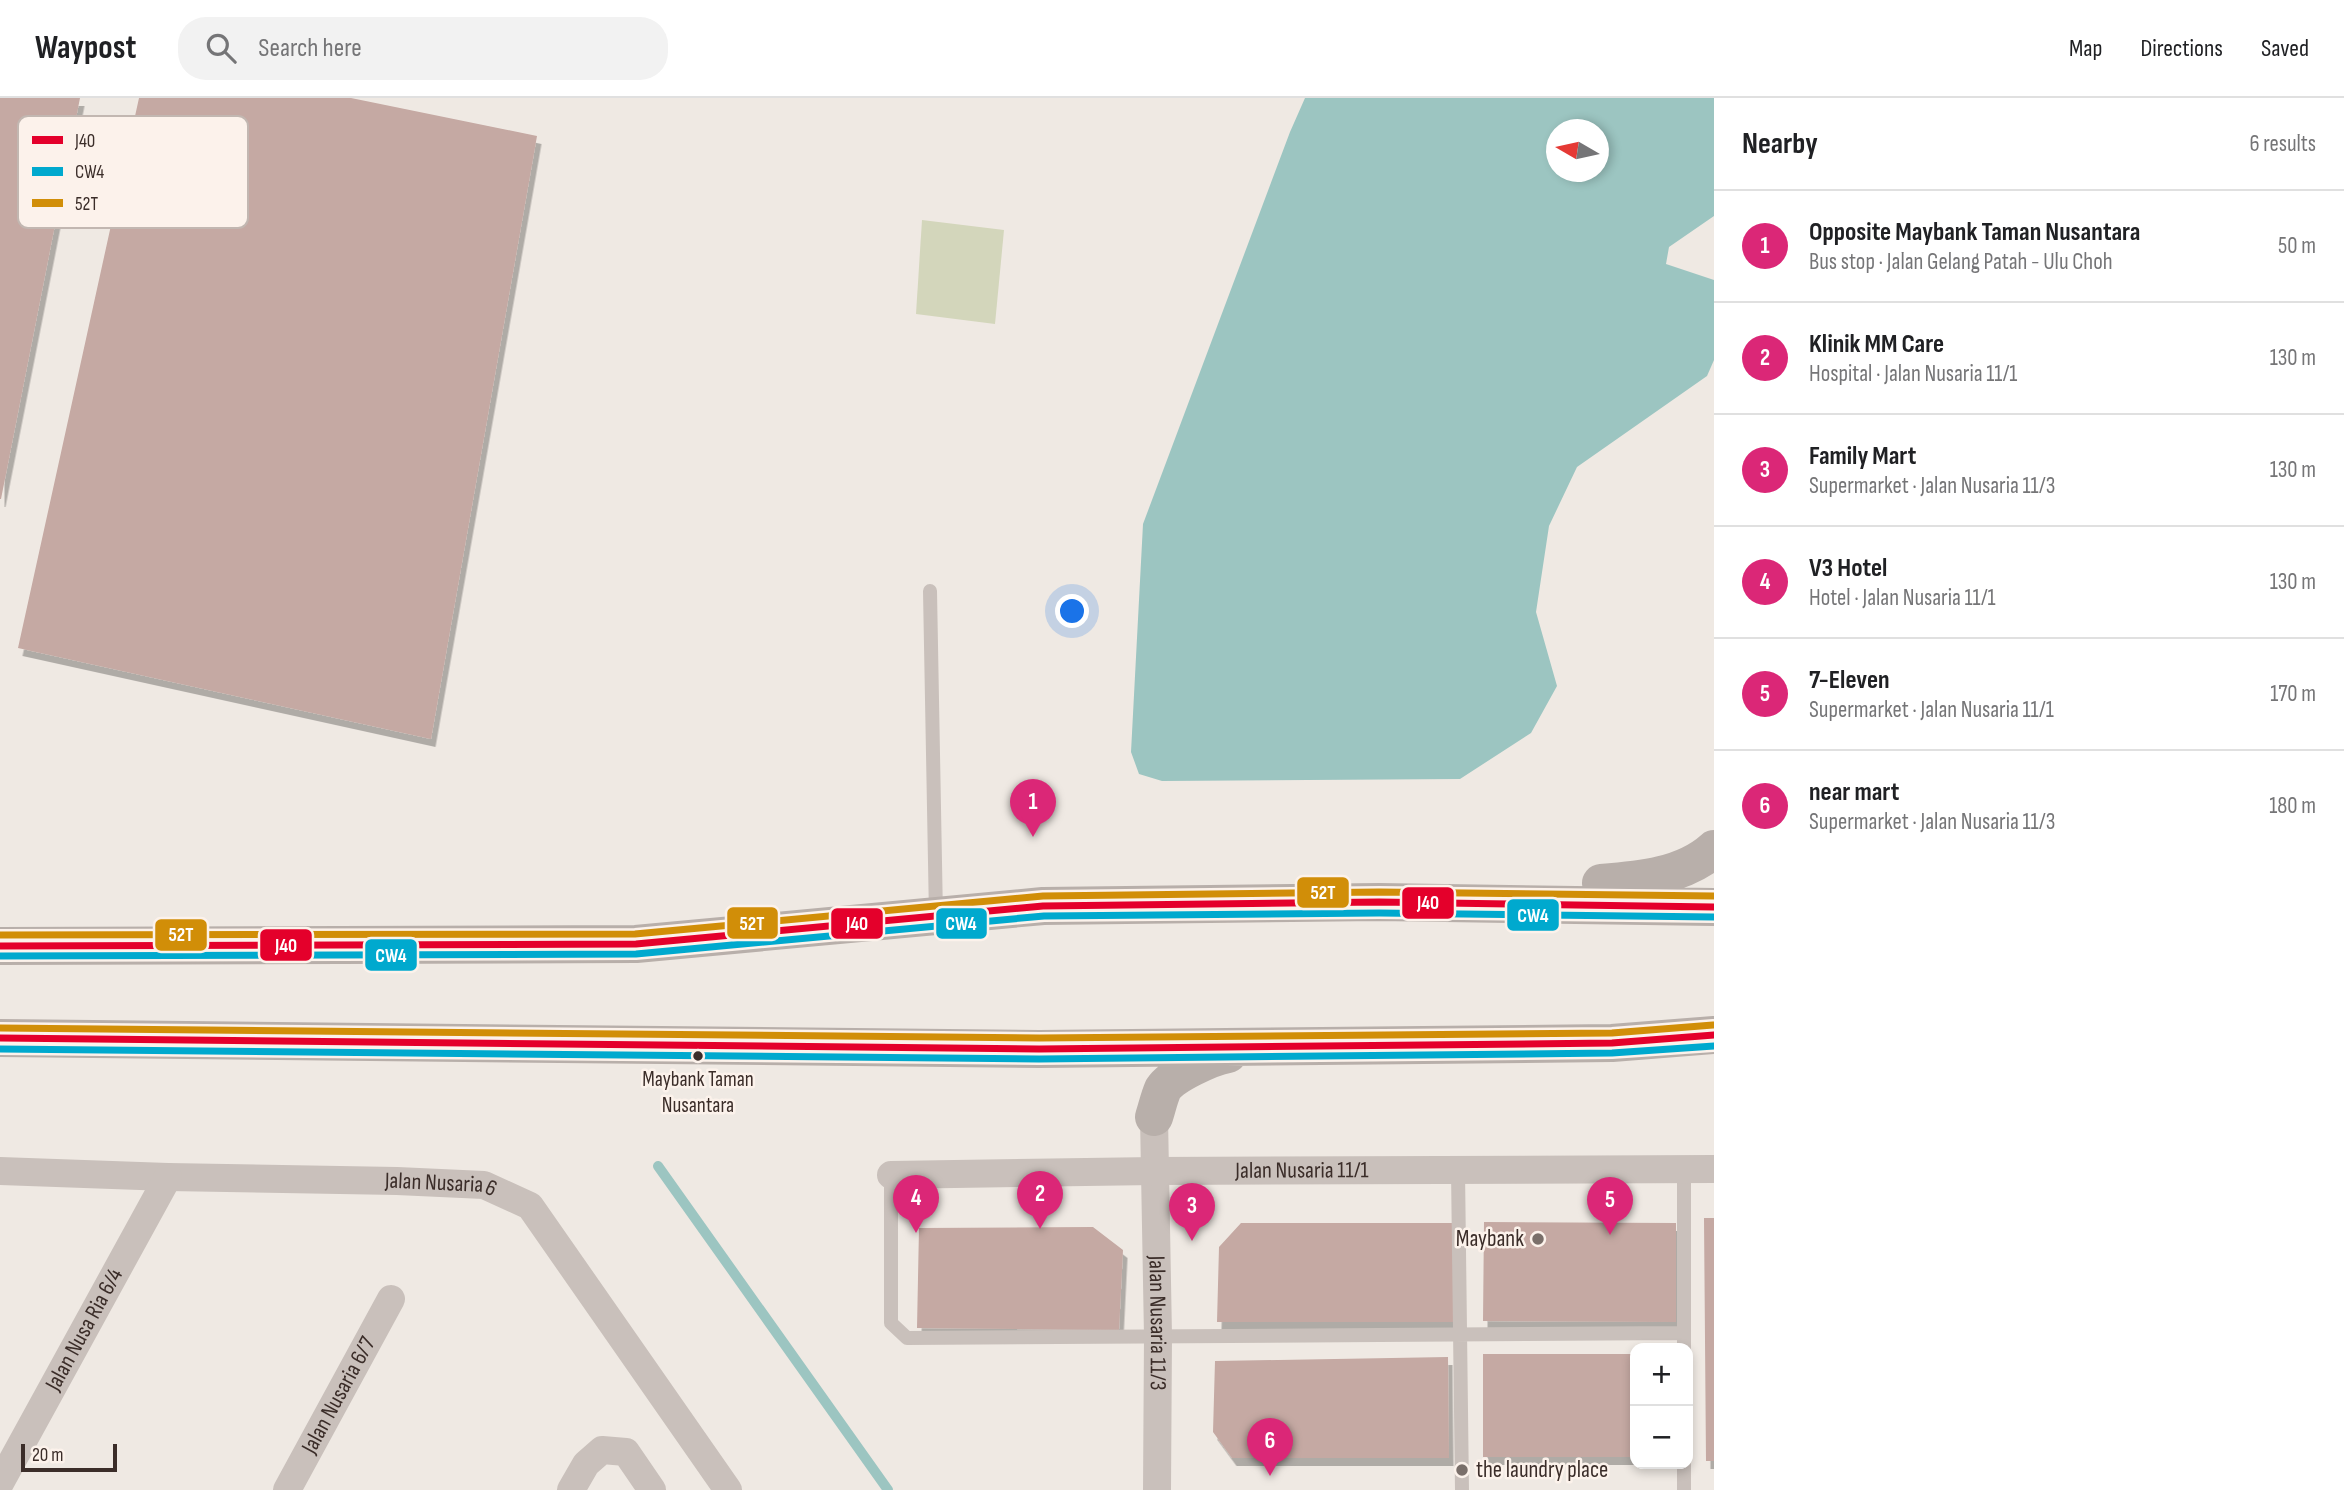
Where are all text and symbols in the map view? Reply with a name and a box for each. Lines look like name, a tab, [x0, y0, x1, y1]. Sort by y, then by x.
search box	[178, 17, 668, 80]
text: Waypost	[35, 28, 136, 68]
icon: search	[202, 29, 240, 67]
text: Search here	[258, 33, 362, 64]
text: Map	[2069, 34, 2102, 63]
text: Directions	[2140, 34, 2223, 63]
text: Saved	[2261, 34, 2309, 63]
legend	[18, 116, 248, 228]
north arrow	[1546, 119, 1609, 182]
text: Nearby	[1742, 126, 1818, 162]
text: J40	[74, 130, 95, 153]
text: 6 results	[2250, 130, 2316, 158]
text: CW4	[75, 161, 104, 184]
text: 52T	[75, 193, 98, 216]
text: Opposite Maybank Taman Nusantara	[1809, 217, 2140, 248]
text: 1	[1760, 232, 1770, 260]
text: 50 m	[2278, 232, 2316, 260]
text: Bus stop · Jalan Gelang Patah - Ulu Choh	[1809, 248, 2113, 276]
text: Klinik MM Care	[1809, 329, 1944, 360]
text: 2	[1760, 344, 1770, 372]
text: 130 m	[2270, 344, 2316, 372]
text: Hospital · Jalan Nusaria 11/1	[1809, 360, 2017, 388]
text: Family Mart	[1809, 441, 1916, 472]
text: 3	[1760, 456, 1770, 484]
text: 130 m	[2270, 456, 2316, 484]
text: Supermarket · Jalan Nusaria 11/3	[1809, 472, 2055, 500]
text: V3 Hotel	[1809, 553, 1887, 584]
text: 4	[1760, 568, 1770, 596]
text: 130 m	[2270, 568, 2316, 596]
text: Hotel · Jalan Nusaria 11/1	[1809, 584, 1996, 612]
your location	[1055, 594, 1089, 628]
text: 7-Eleven	[1809, 665, 1890, 696]
text: 5	[1760, 680, 1770, 708]
text: 170 m	[2270, 680, 2316, 708]
text: Supermarket · Jalan Nusaria 11/1	[1809, 696, 2054, 724]
text: near mart	[1809, 777, 1899, 808]
pin: 1	[1010, 779, 1056, 837]
text: 6	[1760, 792, 1770, 820]
text: 180 m	[2269, 792, 2316, 820]
text: Supermarket · Jalan Nusaria 11/3	[1809, 808, 2055, 836]
line badge: 52T	[1296, 876, 1350, 909]
text: 52T	[1310, 882, 1336, 905]
line badge: J40	[1401, 886, 1455, 920]
text: J40	[1416, 892, 1439, 915]
line badge: CW4	[1506, 898, 1560, 932]
text: CW4	[1517, 905, 1549, 928]
line badge: 52T	[726, 906, 779, 940]
line badge: J40	[830, 907, 884, 940]
line badge: CW4	[935, 907, 988, 940]
text: 52T	[739, 913, 765, 936]
text: J40	[845, 913, 868, 936]
text: CW4	[945, 913, 977, 936]
line badge: 52T	[154, 918, 208, 952]
text: 52T	[168, 924, 194, 947]
line badge: J40	[259, 928, 313, 962]
text: J40	[274, 935, 297, 958]
line badge: CW4	[364, 938, 418, 972]
text: CW4	[375, 945, 407, 968]
marker: Maybank Taman Nusantara	[691, 1049, 705, 1063]
place label: Maybank Taman Nusantara	[642, 1067, 754, 1118]
street label: Jalan Nusaria 11/1	[1234, 1156, 1369, 1185]
street label: Jalan Nusaria 6	[384, 1167, 501, 1203]
pin: 2	[1017, 1171, 1063, 1229]
pin: 4	[893, 1175, 939, 1233]
pin: 5	[1587, 1177, 1633, 1235]
pin: 3	[1169, 1183, 1215, 1241]
place label: Maybank	[1456, 1225, 1524, 1253]
marker: Maybank	[1530, 1231, 1546, 1247]
street label: Jalan Nusaria 11/3	[1143, 1254, 1172, 1391]
street label: Jalan Nusa Ria 6/4	[39, 1263, 129, 1397]
street label: Jalan Nusaria 6/7	[295, 1332, 382, 1459]
map controls	[1630, 1343, 1693, 1469]
button: +	[1630, 1343, 1693, 1406]
button: −	[1630, 1406, 1693, 1469]
pin: 6	[1247, 1418, 1293, 1476]
scale bar	[21, 1441, 117, 1473]
text: 20 m	[32, 1444, 64, 1467]
place label: the laundry place	[1476, 1456, 1608, 1484]
marker: the laundry place	[1454, 1462, 1470, 1478]

